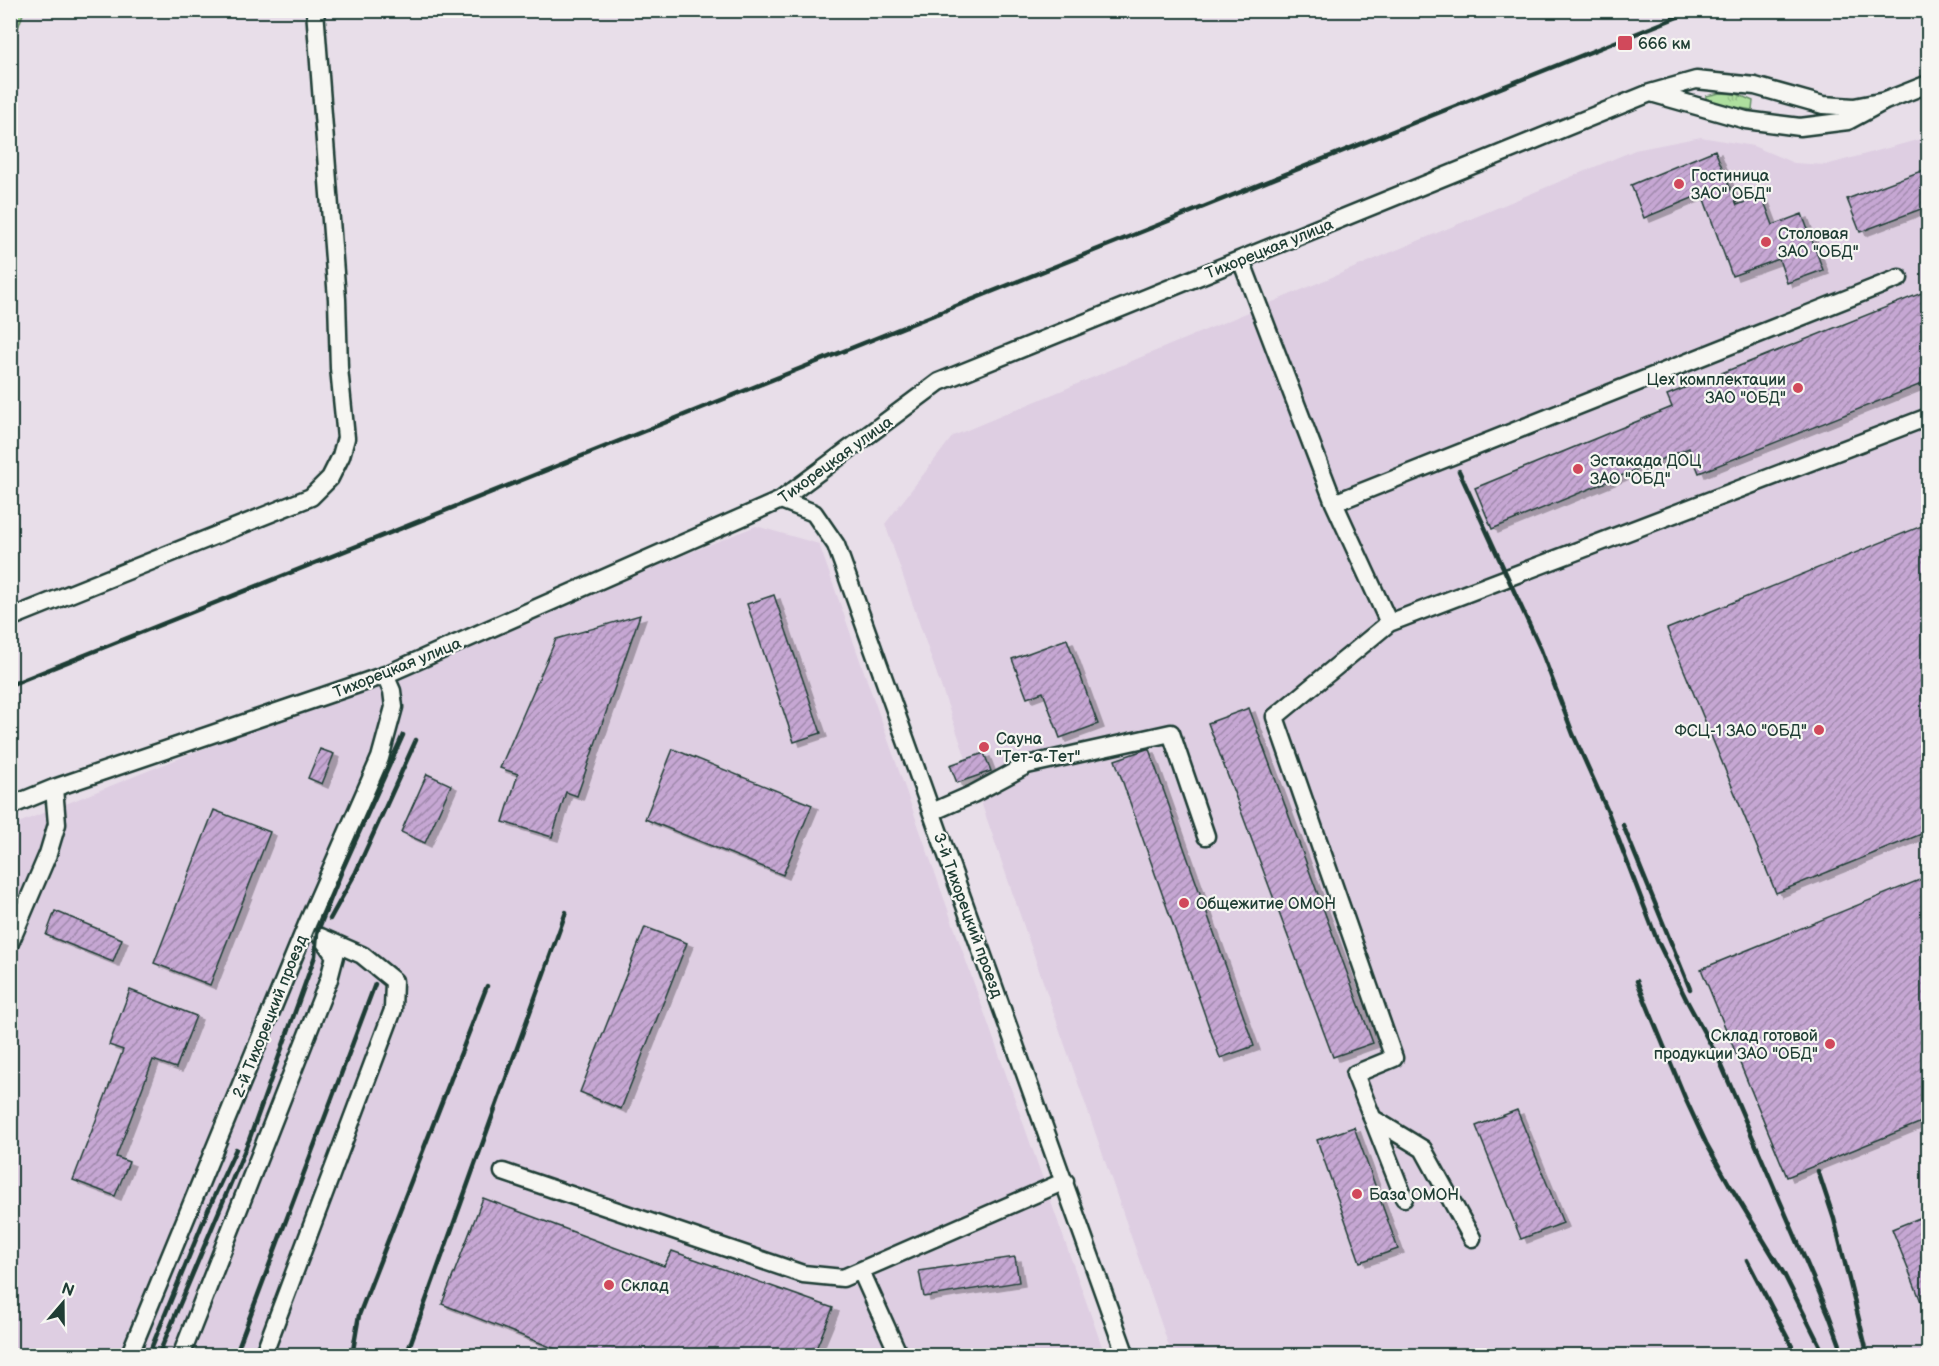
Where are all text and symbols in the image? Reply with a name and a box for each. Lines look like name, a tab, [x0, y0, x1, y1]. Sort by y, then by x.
marker: 666 км	[1616, 34, 1634, 52]
place label: 666 км	[1638, 35, 1691, 54]
place label: Гостиница ЗАО" ОБД"	[1691, 167, 1772, 204]
marker: Гостиница ЗАО" ОБД"	[1672, 177, 1686, 191]
street label: Тихорецкая улица	[1203, 215, 1337, 284]
place label: Столовая ЗАО "ОБД"	[1778, 225, 1859, 262]
marker: Столовая ЗАО "ОБД"	[1759, 235, 1773, 249]
place label: Цех комплектации ЗАО "ОБД"	[1647, 371, 1786, 408]
marker: Цех комплектации ЗАО "ОБД"	[1791, 381, 1805, 395]
street label: Тихорецкая улица	[775, 412, 897, 508]
place label: Эстакада ДОЦ ЗАО "ОБД"	[1590, 452, 1702, 489]
marker: Эстакада ДОЦ ЗАО "ОБД"	[1571, 462, 1585, 476]
street label: Тихорецкая улица	[331, 634, 465, 703]
place label: ФСЦ-1 ЗАО "ОБД"	[1674, 722, 1807, 741]
marker: ФСЦ-1 ЗАО "ОБД"	[1812, 723, 1826, 737]
place label: Сауна "Тет-а-Тет"	[996, 730, 1080, 767]
marker: Сауна "Тет-а-Тет"	[977, 740, 991, 754]
street label: 3-й Тихорецкий проезд	[929, 830, 1006, 1001]
place label: Общежитие ОМОН	[1196, 895, 1336, 914]
marker: Общежитие ОМОН	[1177, 896, 1191, 910]
street label: 2-й Тихорецкий проезд	[229, 932, 312, 1101]
place label: Склад готовой продукции ЗАО "ОБД"	[1654, 1027, 1818, 1064]
marker: Склад готовой продукции ЗАО "ОБД"	[1823, 1037, 1837, 1051]
place label: База ОМОН	[1369, 1186, 1459, 1205]
marker: База ОМОН	[1350, 1187, 1364, 1201]
north arrow	[33, 1273, 93, 1333]
place label: Склад	[621, 1277, 669, 1296]
marker: Склад	[602, 1278, 616, 1292]
text: N	[59, 1279, 77, 1301]

